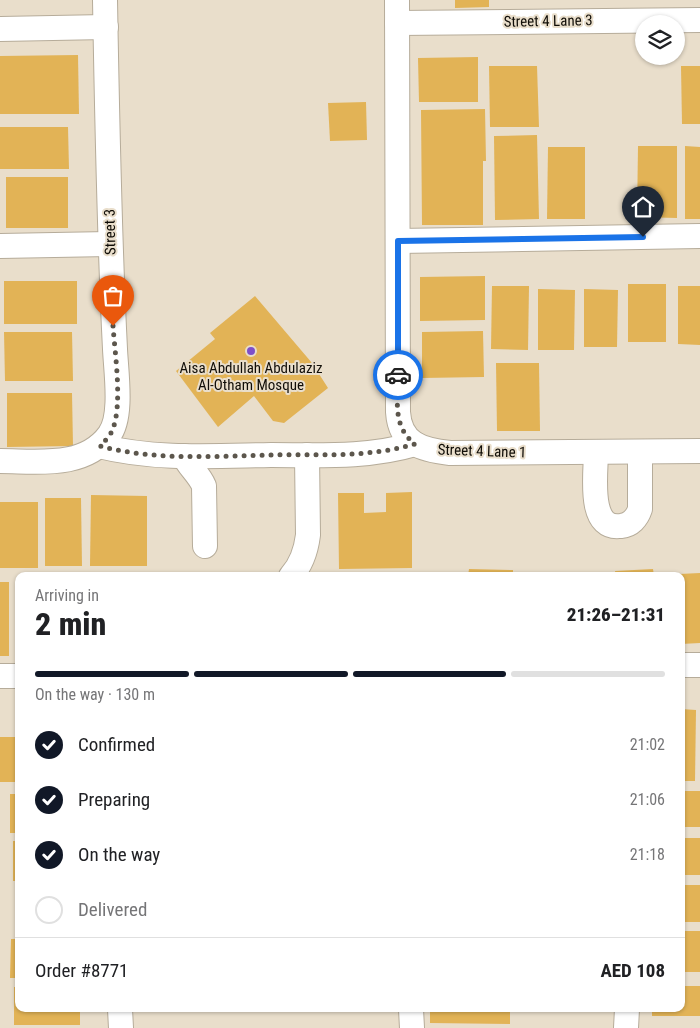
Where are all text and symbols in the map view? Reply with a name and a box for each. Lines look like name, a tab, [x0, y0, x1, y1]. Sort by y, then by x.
street label: Street 4 Lane 3	[503, 11, 593, 31]
map controls	[635, 15, 685, 65]
button: layers	[635, 15, 685, 65]
pin	[622, 186, 664, 237]
icon: home	[629, 193, 657, 221]
street label: Street 3	[101, 209, 119, 255]
pin	[92, 275, 134, 326]
icon: bag	[99, 282, 127, 310]
marker: Aisa Abdullah Abdulaziz Al-Otham Mosque	[245, 345, 257, 357]
courier	[373, 350, 423, 400]
place label: Aisa Abdullah Abdulaziz Al-Otham Mosque	[179, 359, 323, 394]
icon: car	[384, 361, 412, 389]
street label: Street 4 Lane 1	[437, 440, 527, 462]
text: Arriving in	[35, 586, 99, 605]
text: 21:26–21:31	[567, 603, 665, 626]
text: 2 min	[35, 605, 106, 643]
text: On the way · 130 m	[35, 685, 155, 704]
icon: check	[35, 731, 63, 759]
text: Confirmed	[78, 733, 155, 756]
text: 21:02	[630, 735, 665, 754]
icon: check	[35, 786, 63, 814]
text: Preparing	[78, 788, 150, 811]
text: 21:06	[630, 790, 665, 809]
icon: check	[35, 841, 63, 869]
text: On the way	[78, 843, 160, 866]
text: 21:18	[630, 845, 665, 864]
text: Delivered	[78, 898, 147, 921]
text: Order #8771	[35, 959, 128, 982]
text: AED 108	[600, 959, 665, 982]

